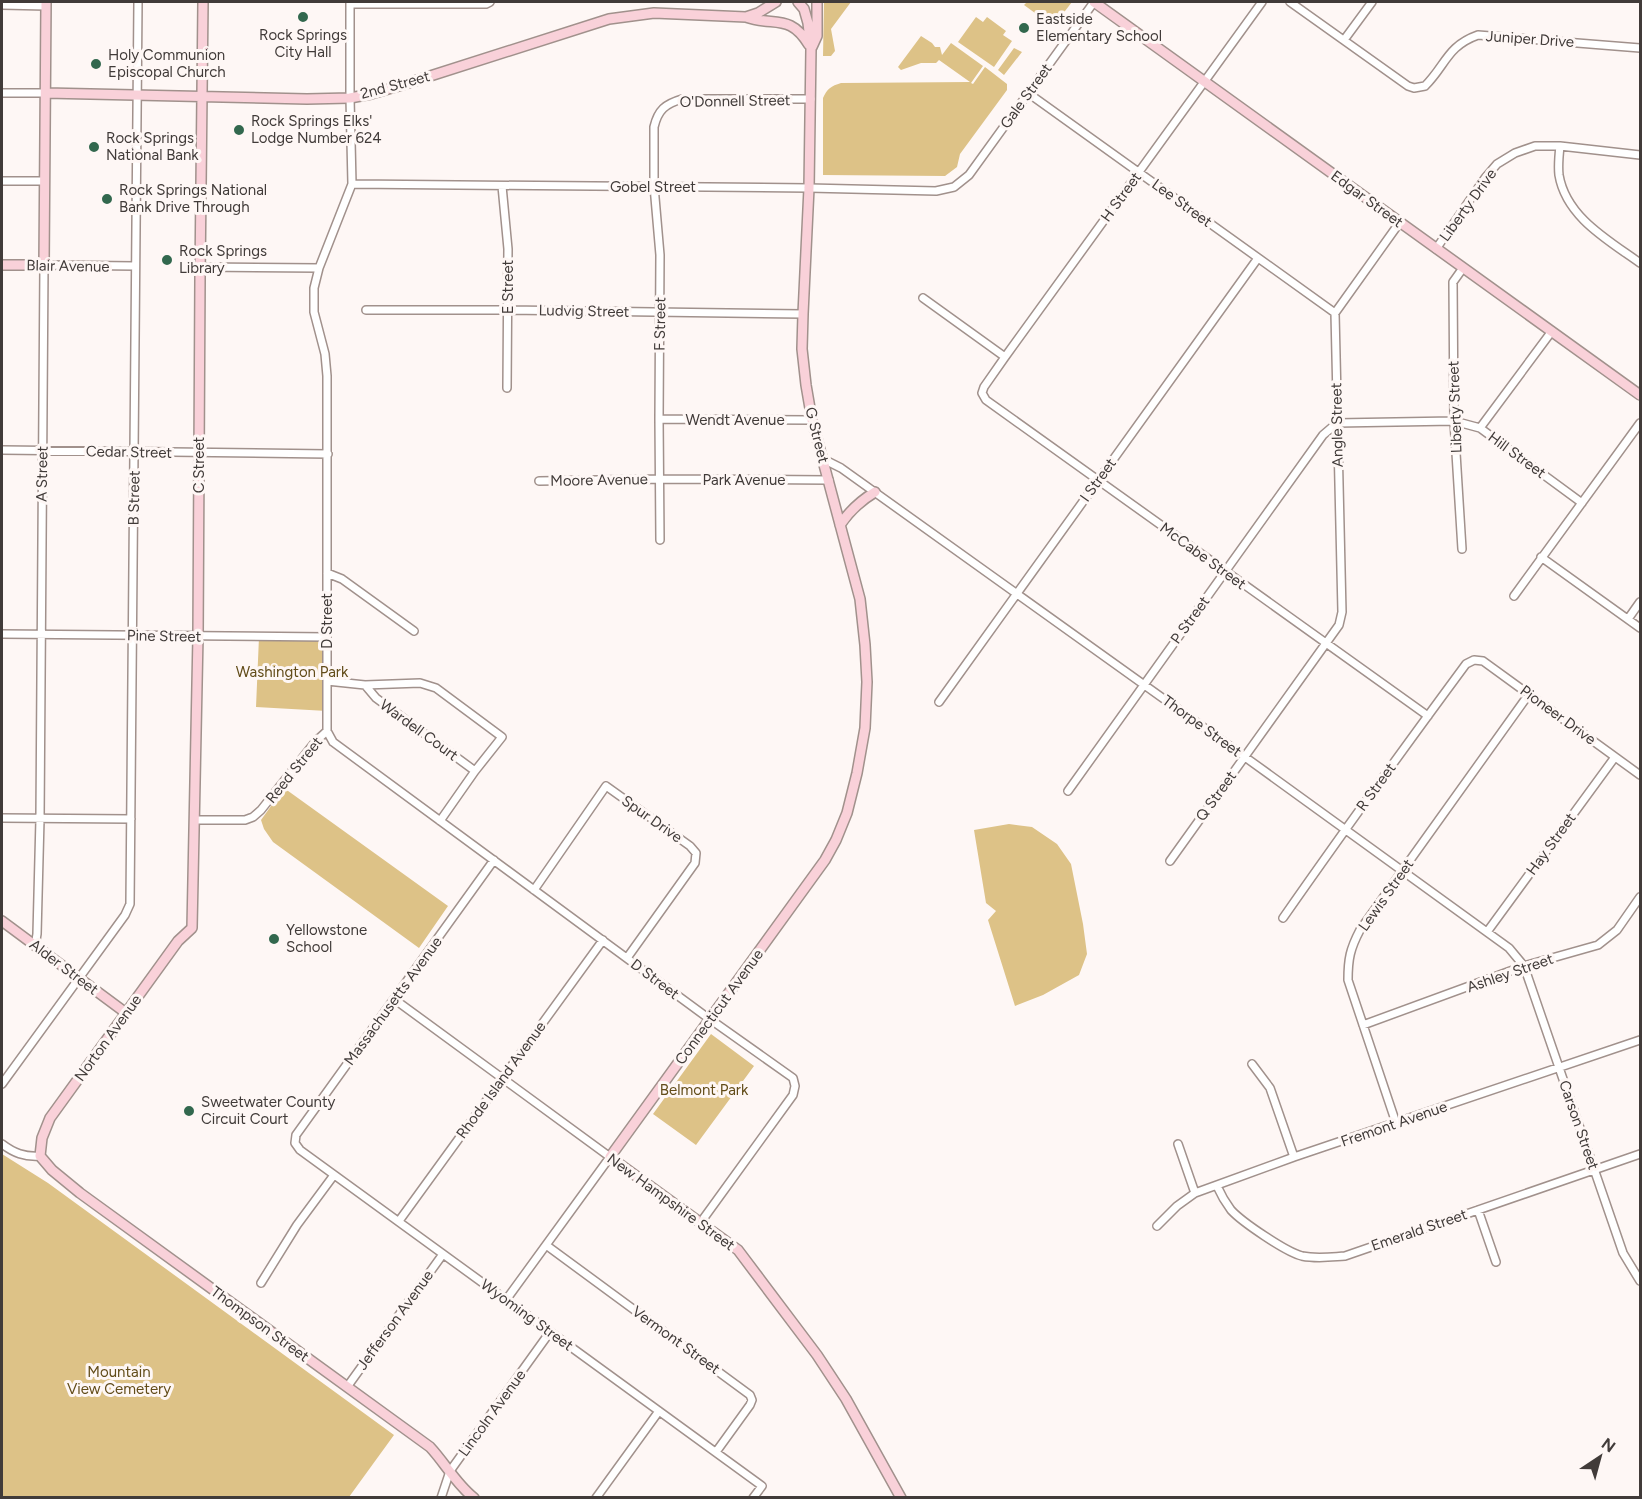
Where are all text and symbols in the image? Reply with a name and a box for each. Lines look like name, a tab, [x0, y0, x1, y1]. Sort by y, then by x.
marker: Rock Springs City Hall	[296, 10, 310, 24]
place label: Eastside Elementary School	[1036, 10, 1162, 45]
marker: Eastside Elementary School	[1017, 21, 1031, 35]
place label: Rock Springs City Hall	[259, 26, 347, 61]
street label: Juniper Drive	[1485, 27, 1575, 51]
place label: Holy Communion Episcopal Church	[108, 46, 226, 81]
marker: Holy Communion Episcopal Church	[89, 57, 103, 71]
street label: Gale Street	[996, 60, 1056, 132]
street label: 2nd Street	[358, 67, 432, 103]
street label: O'Donnell Street	[679, 91, 791, 111]
place label: Rock Springs Elks' Lodge Number 624	[251, 112, 382, 147]
marker: Rock Springs Elks' Lodge Number 624	[232, 123, 246, 137]
place label: Rock Springs National Bank	[106, 129, 199, 164]
marker: Rock Springs National Bank	[87, 140, 101, 154]
street label: Liberty Drive	[1436, 165, 1500, 245]
street label: Edgar Street	[1327, 167, 1407, 231]
street label: H Street	[1097, 168, 1145, 225]
street label: Lee Street	[1148, 175, 1216, 231]
street label: Gobel Street	[610, 178, 696, 196]
place label: Rock Springs National Bank Drive Through	[119, 181, 267, 216]
marker: Rock Springs National Bank Drive Through	[100, 192, 114, 206]
place label: Rock Springs Library	[179, 242, 267, 277]
marker: Rock Springs Library	[160, 253, 174, 267]
street label: Blair Avenue	[26, 256, 110, 276]
street label: E Street	[499, 259, 517, 314]
street label: F Street	[651, 297, 669, 351]
street label: Ludvig Street	[538, 301, 630, 321]
street label: Liberty Street	[1444, 360, 1466, 454]
street label: Angle Street	[1327, 382, 1347, 467]
street label: G Street	[801, 405, 833, 465]
street label: Wendt Avenue	[685, 411, 785, 429]
street label: Hill Street	[1485, 428, 1550, 482]
street label: C Street	[190, 436, 208, 493]
street label: Cedar Street	[86, 442, 173, 462]
street label: A Street	[33, 446, 51, 502]
street label: I Street	[1076, 454, 1120, 505]
street label: B Street	[125, 470, 143, 526]
street label: Moore Avenue	[550, 470, 648, 490]
street label: Park Avenue	[703, 471, 785, 489]
street label: McCabe Street	[1156, 519, 1250, 593]
street label: P Street	[1167, 592, 1213, 647]
street label: D Street	[318, 593, 336, 649]
street label: Pine Street	[127, 626, 202, 646]
park label: Washington Park	[236, 663, 349, 681]
street label: Pioneer Drive	[1517, 682, 1599, 748]
street label: Thorpe Street	[1159, 691, 1245, 761]
street label: Wardell Court	[376, 696, 462, 765]
street label: Reed Street	[262, 733, 326, 807]
street label: R Street	[1353, 759, 1400, 815]
street label: Q Street	[1192, 767, 1240, 825]
street label: Spur Drive	[618, 792, 686, 846]
street label: Hay Street	[1522, 809, 1580, 879]
street label: Lewis Street	[1355, 855, 1418, 934]
place label: Yellowstone School	[286, 921, 367, 956]
marker: Yellowstone School	[267, 932, 281, 946]
street label: Massachusetts Avenue	[340, 933, 446, 1069]
street label: Alder Street	[26, 935, 102, 999]
street label: Connecticut Avenue	[671, 946, 767, 1068]
street label: Ashley Street	[1464, 950, 1556, 996]
street label: D Street	[627, 955, 683, 1003]
street label: Norton Avenue	[71, 991, 145, 1085]
street label: Rhode Island Avenue	[452, 1018, 550, 1142]
street label: Carson Street	[1555, 1078, 1603, 1172]
park label: Belmont Park	[660, 1081, 749, 1099]
place label: Sweetwater County Circuit Court	[201, 1093, 336, 1128]
street label: Fremont Avenue	[1338, 1097, 1450, 1151]
marker: Sweetwater County Circuit Court	[182, 1104, 196, 1118]
street label: New Hampshire Street	[604, 1150, 739, 1255]
street label: Emerald Street	[1369, 1205, 1470, 1255]
street label: Jefferson Avenue	[353, 1267, 437, 1373]
street label: Wyoming Street	[477, 1275, 577, 1355]
street label: Thompson Street	[207, 1282, 313, 1366]
street label: Vermont Street	[629, 1302, 724, 1378]
park label: Mountain View Cemetery	[67, 1363, 171, 1398]
street label: Lincoln Avenue	[455, 1366, 529, 1460]
north arrow	[1570, 1427, 1630, 1487]
text: N	[1598, 1434, 1619, 1457]

